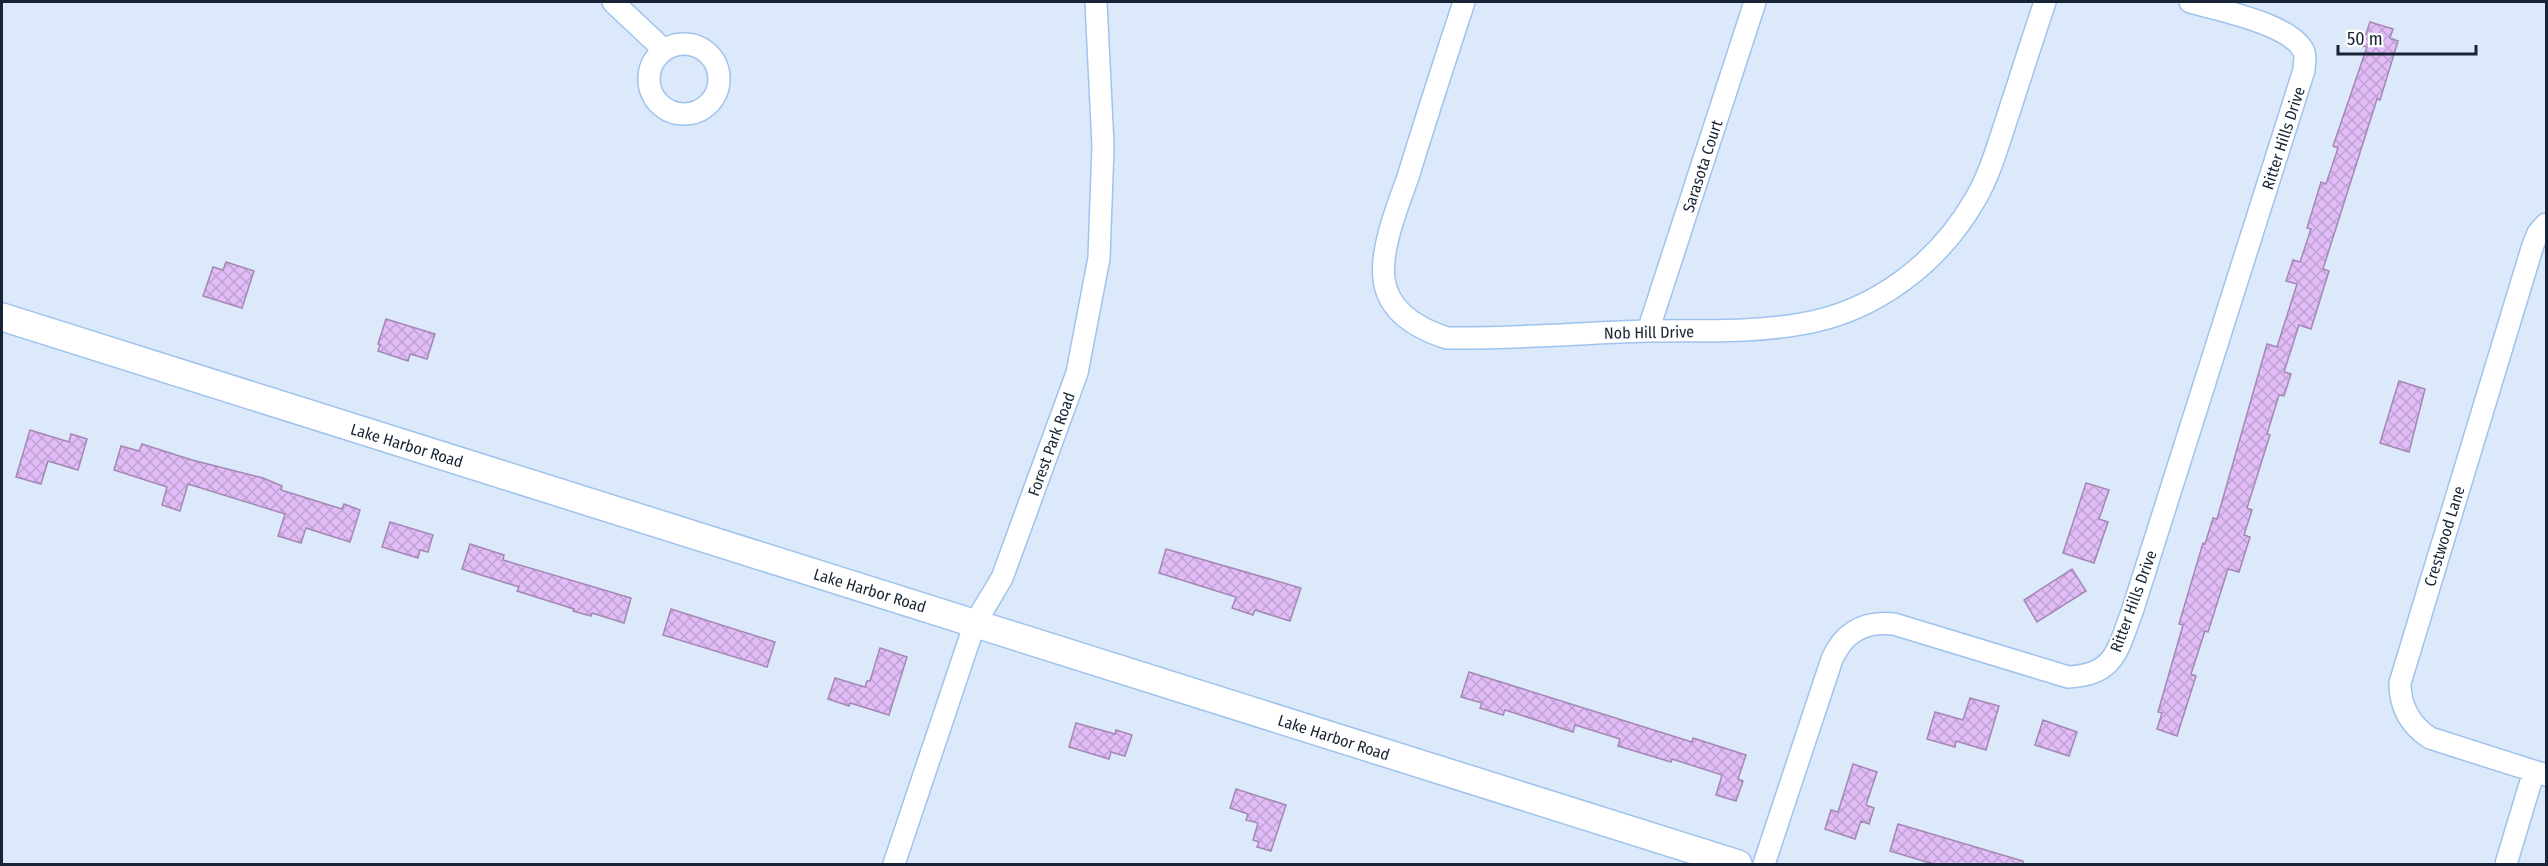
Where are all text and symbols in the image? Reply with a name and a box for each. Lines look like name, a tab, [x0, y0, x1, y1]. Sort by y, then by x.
scale bar	[2338, 18, 2476, 56]
text: 50 m	[2347, 28, 2383, 50]
street label: Ritter Hills Drive	[2258, 84, 2309, 192]
street label: Sarasota Court	[1679, 117, 1727, 215]
street label: Nob Hill Drive	[1604, 322, 1694, 343]
street label: Forest Park Road	[1024, 390, 1079, 499]
street label: Lake Harbor Road	[348, 419, 465, 472]
street label: Crestwood Lane	[2420, 484, 2469, 589]
street label: Ritter Hills Drive	[2106, 548, 2161, 655]
street label: Lake Harbor Road	[811, 564, 928, 617]
street label: Lake Harbor Road	[1276, 710, 1392, 764]

